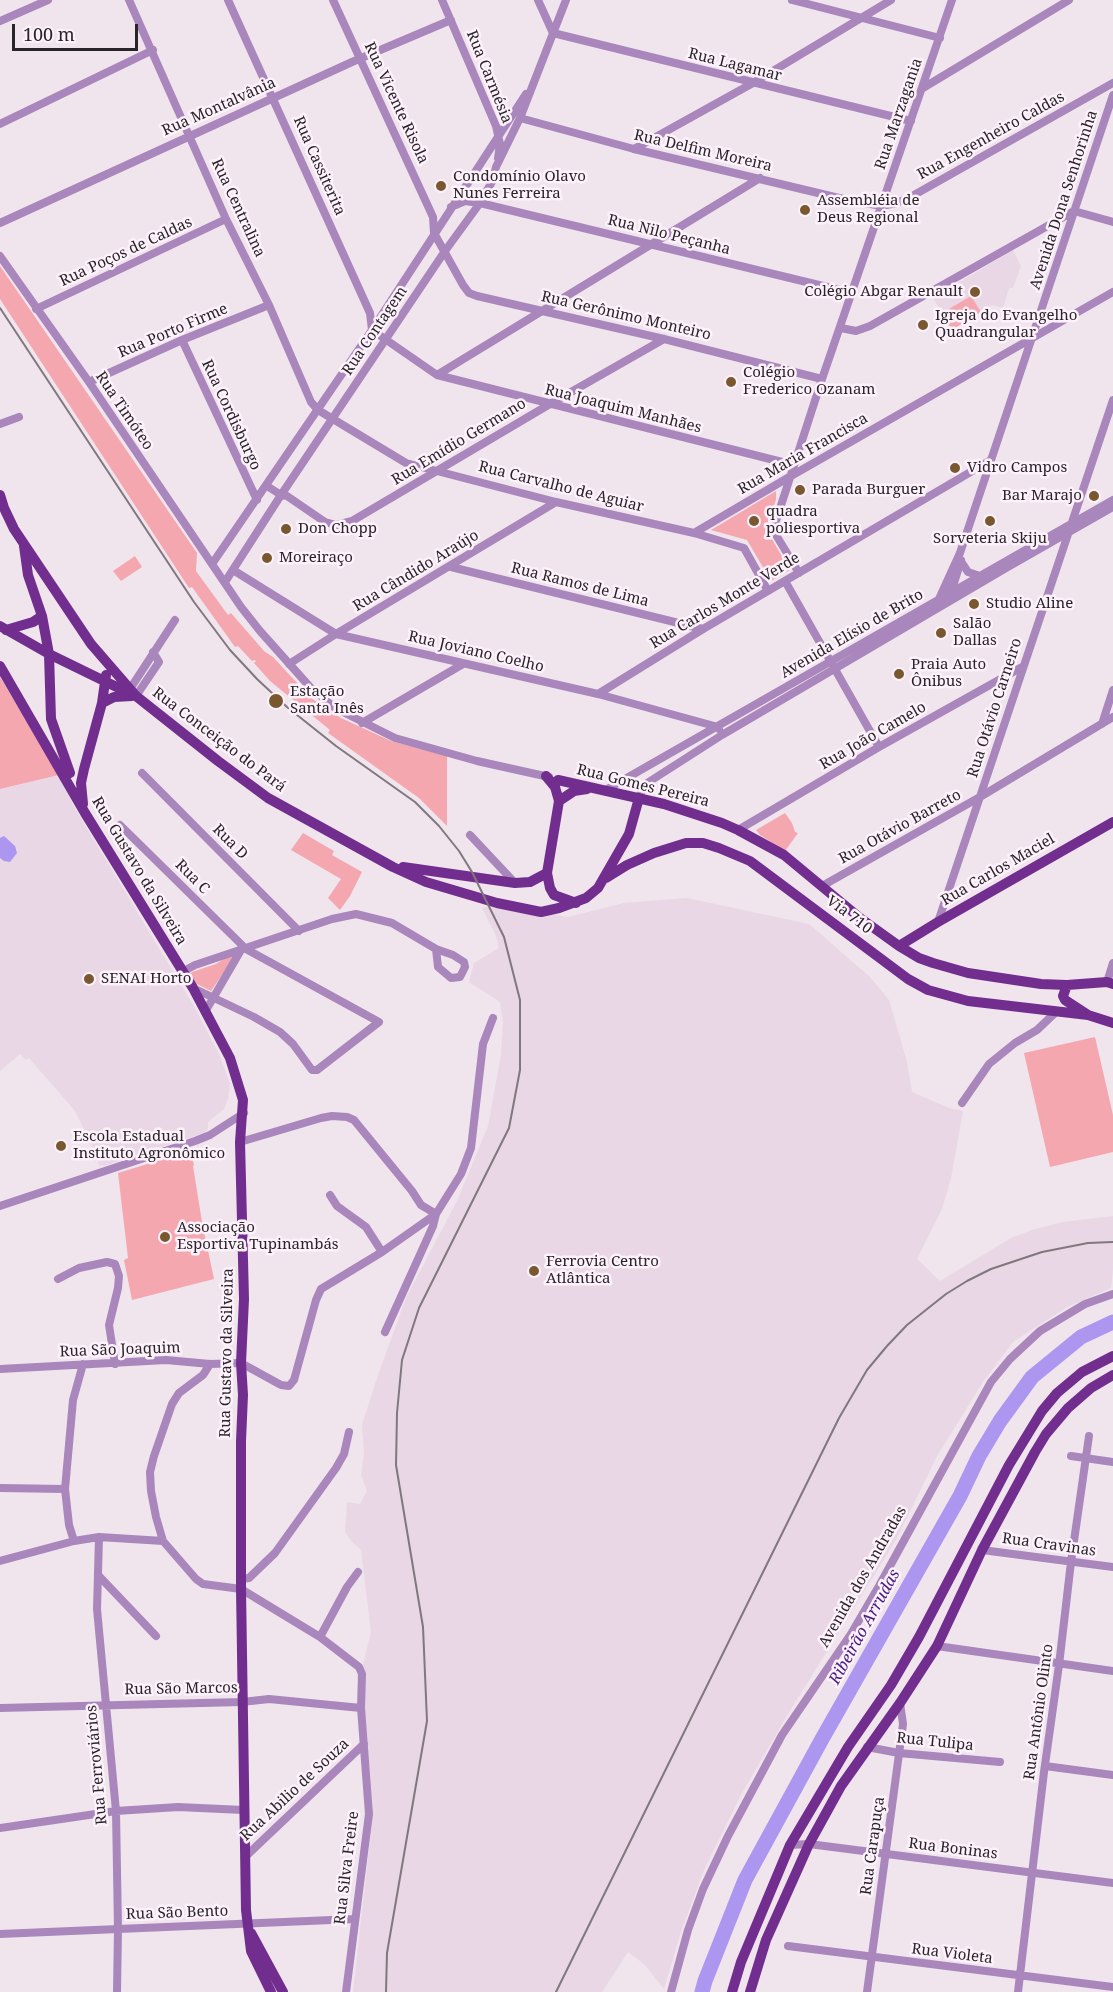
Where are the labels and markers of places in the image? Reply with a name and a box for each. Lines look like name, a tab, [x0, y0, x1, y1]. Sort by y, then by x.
place label: Condomínio Olavo Nunes Ferreira	[453, 168, 586, 203]
marker: Condomínio Olavo Nunes Ferreira	[434, 179, 448, 193]
place label: Assembléia de Deus Regional	[817, 192, 920, 227]
marker: Assembléia de Deus Regional	[798, 203, 812, 217]
place label: Colégio Abgar Renault	[804, 283, 963, 301]
marker: Colégio Abgar Renault	[968, 285, 982, 299]
place label: Igreja do Evangelho Quadrangular	[935, 307, 1077, 342]
marker: Igreja do Evangelho Quadrangular	[916, 318, 930, 332]
place label: Colégio Frederico Ozanam	[743, 364, 876, 399]
marker: Colégio Frederico Ozanam	[724, 375, 738, 389]
place label: Vidro Campos	[967, 459, 1067, 477]
marker: Vidro Campos	[948, 461, 962, 475]
place label: Parada Burguer	[812, 481, 925, 499]
marker: Parada Burguer	[793, 483, 807, 497]
place label: Bar Marajo	[1002, 487, 1082, 505]
marker: Bar Marajo	[1087, 489, 1101, 503]
place label: quadra poliesportiva	[766, 503, 860, 538]
marker: quadra poliesportiva	[747, 514, 761, 528]
marker: Sorveteria Skiju	[983, 514, 997, 528]
place label: Don Chopp	[298, 520, 377, 538]
marker: Don Chopp	[279, 522, 293, 536]
place label: Sorveteria Skiju	[933, 530, 1047, 548]
place label: Moreiraço	[279, 549, 353, 567]
marker: Moreiraço	[260, 551, 274, 565]
place label: Studio Aline	[986, 595, 1073, 613]
marker: Studio Aline	[967, 597, 981, 611]
place label: Salão Dallas	[953, 615, 997, 650]
marker: Salão Dallas	[934, 626, 948, 640]
place label: Praia Auto Ônibus	[911, 656, 986, 691]
marker: Praia Auto Ônibus	[892, 667, 906, 681]
place label: Estação Santa Inês	[290, 683, 364, 718]
marker: Estação Santa Inês	[267, 692, 285, 710]
place label: SENAI Horto	[101, 970, 191, 988]
marker: SENAI Horto	[82, 972, 96, 986]
place label: Escola Estadual Instituto Agronômico	[73, 1128, 225, 1163]
marker: Escola Estadual Instituto Agronômico	[54, 1139, 68, 1153]
place label: Associação Esportiva Tupinambás	[177, 1219, 339, 1254]
marker: Associação Esportiva Tupinambás	[158, 1230, 172, 1244]
place label: Ferrovia Centro Atlântica	[546, 1253, 659, 1288]
marker: Ferrovia Centro Atlântica	[527, 1264, 541, 1278]

